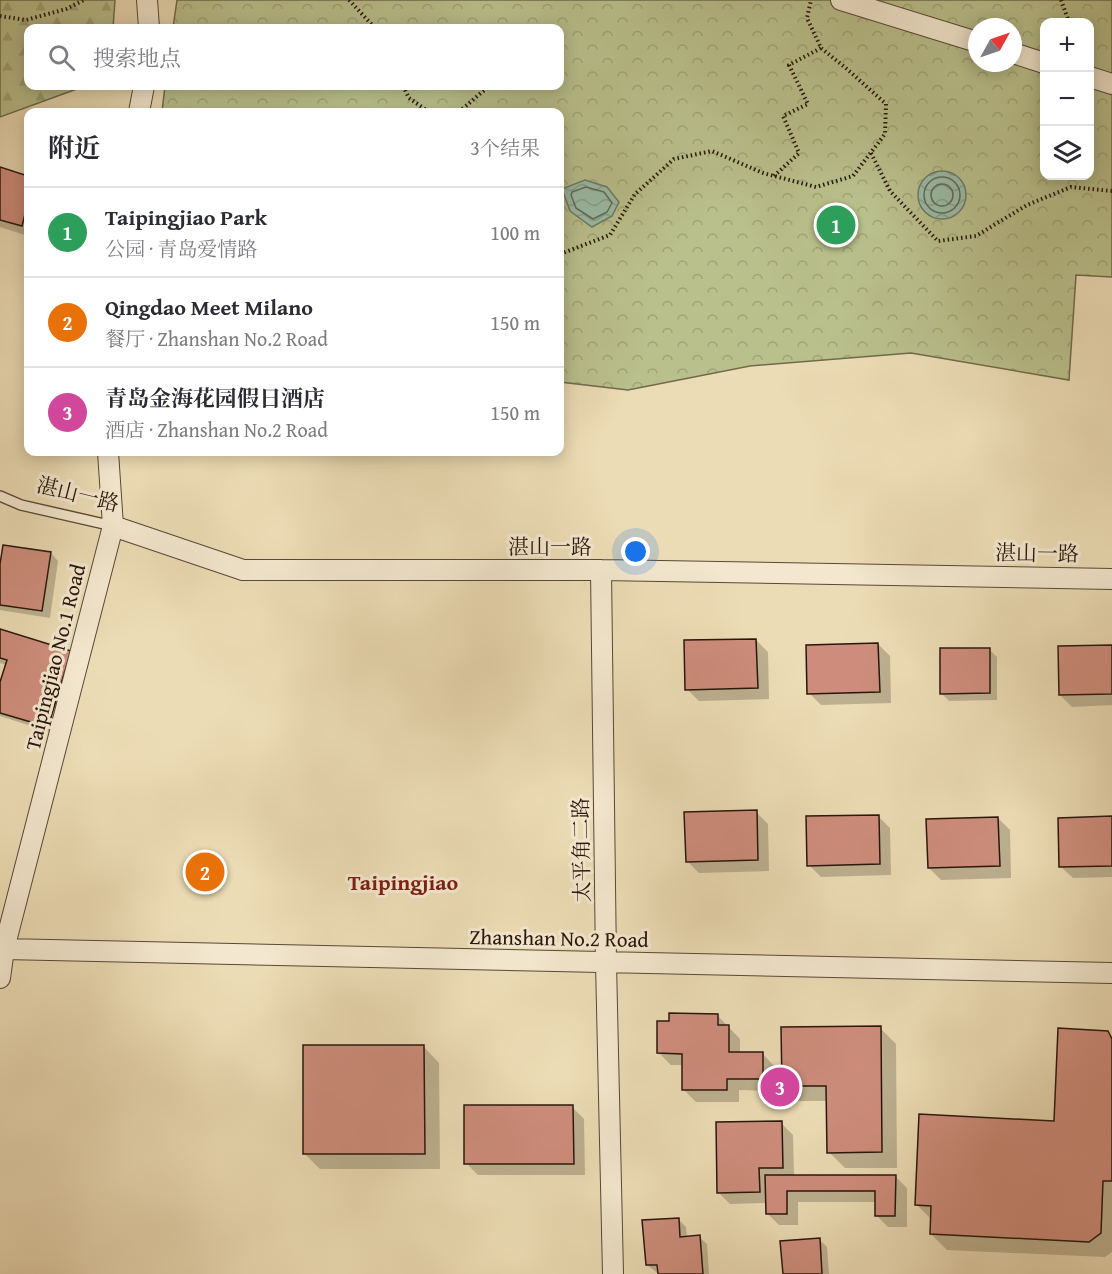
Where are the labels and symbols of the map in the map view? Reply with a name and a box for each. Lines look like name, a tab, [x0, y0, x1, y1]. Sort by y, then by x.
north arrow	[968, 18, 1022, 72]
pin: 1	[816, 202, 856, 248]
street label: 湛山一路	[33, 469, 123, 519]
street label: 湛山一路	[508, 531, 592, 562]
your location	[621, 537, 650, 566]
street label: 湛山一路	[995, 537, 1079, 569]
street label: Taipingjiao No.1 Road	[17, 560, 93, 754]
street label: 太平角二路	[565, 797, 597, 903]
pin: 2	[186, 850, 224, 894]
district label: Taipingjiao	[348, 866, 459, 898]
street label: Zhanshan No.2 Road	[469, 921, 650, 955]
pin: 3	[760, 1064, 800, 1110]

